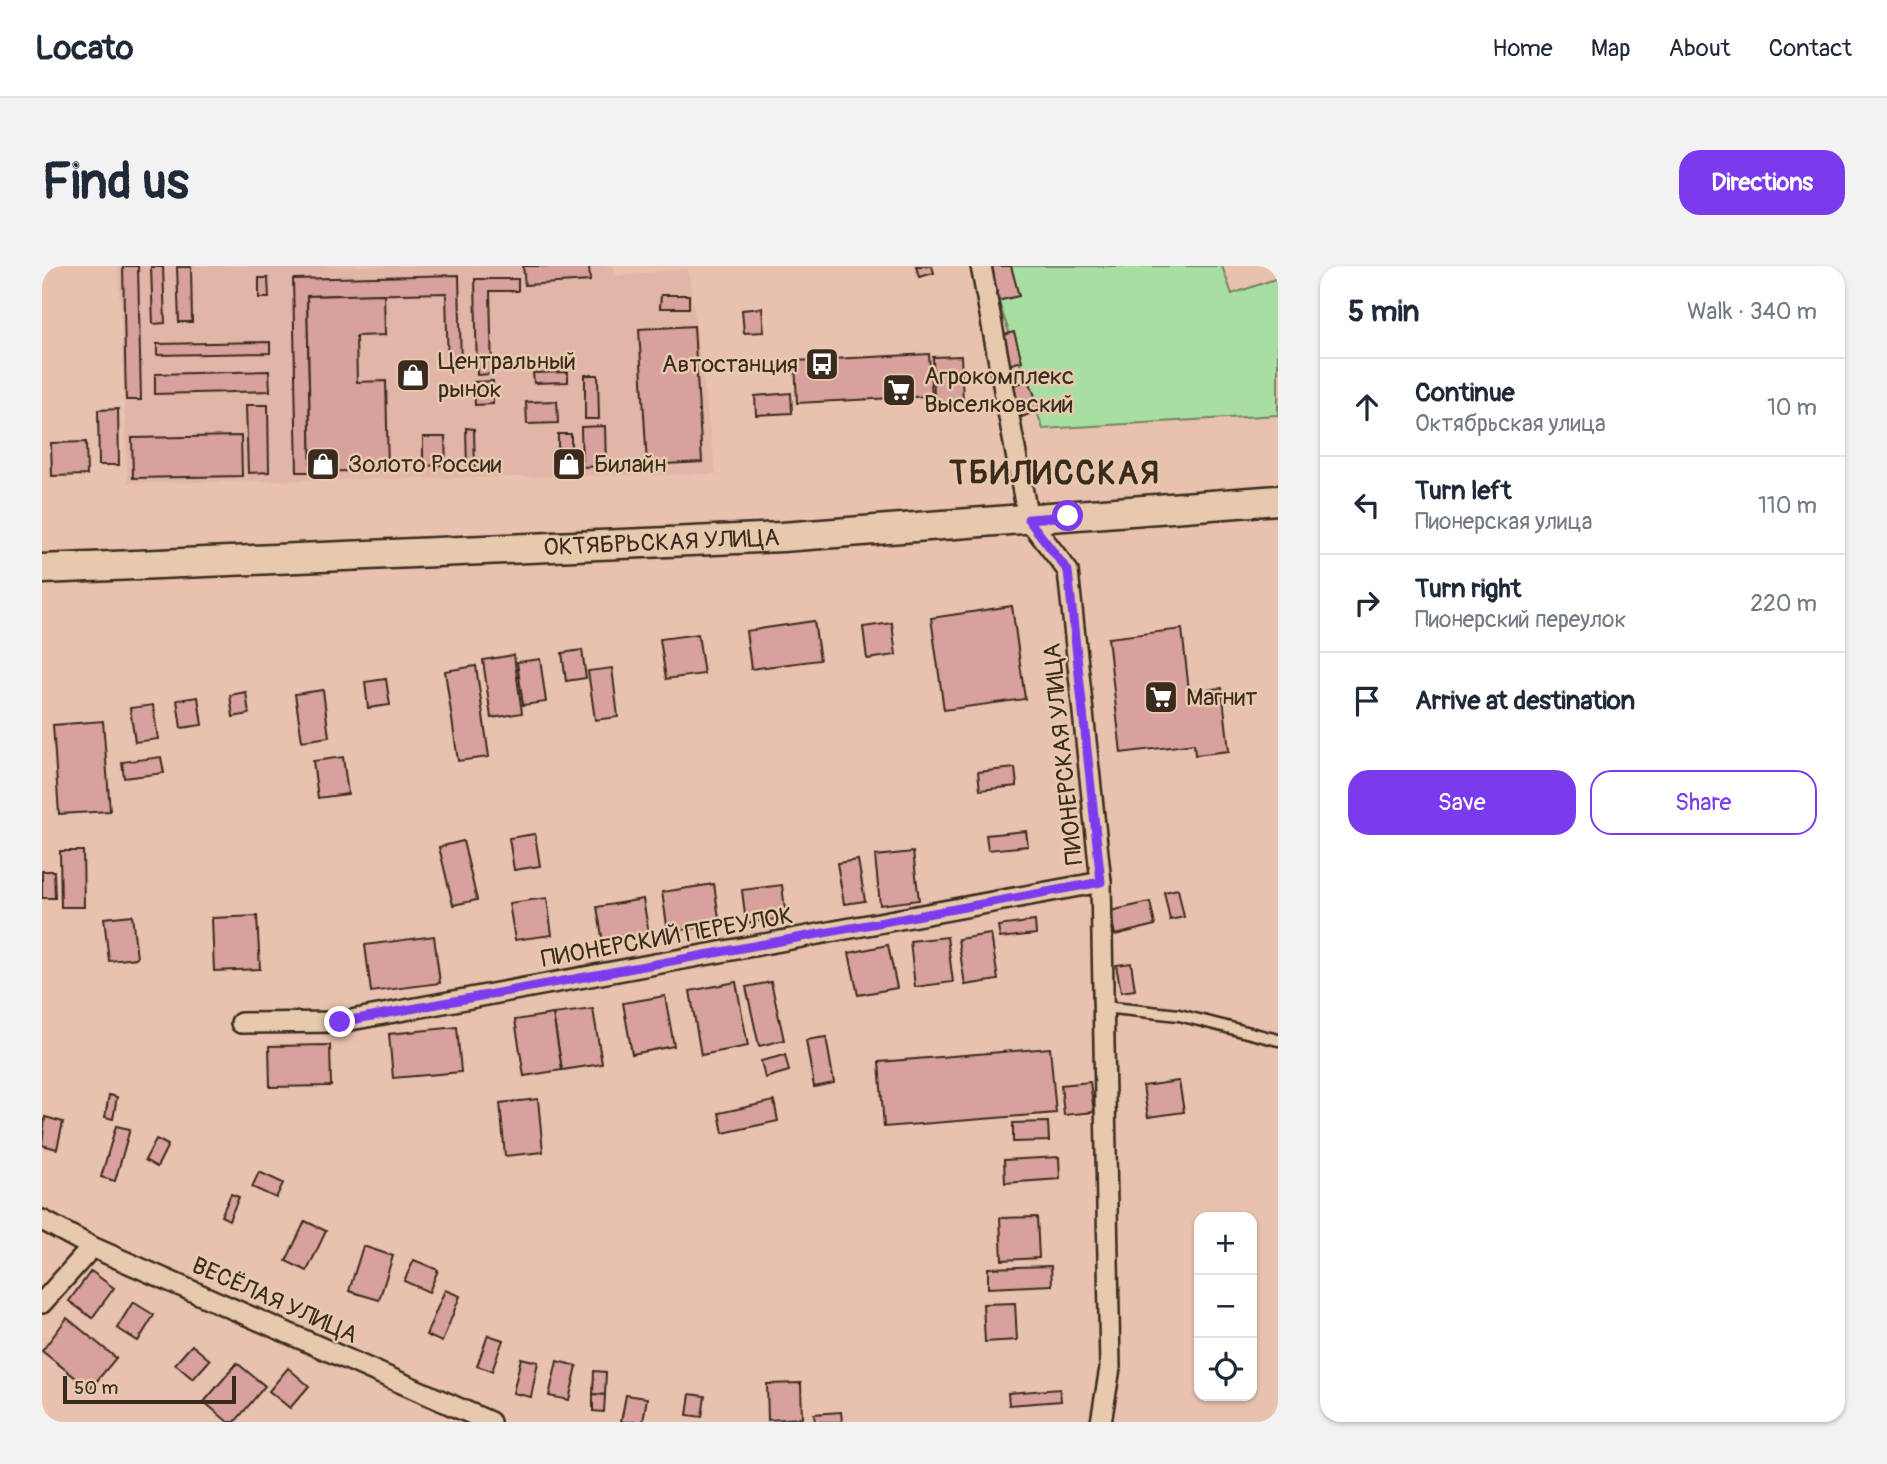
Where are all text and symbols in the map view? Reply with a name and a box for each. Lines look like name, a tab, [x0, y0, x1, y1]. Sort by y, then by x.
text: Locato	[35, 28, 133, 69]
text: Home	[1492, 34, 1553, 63]
text: Map	[1591, 34, 1631, 63]
text: About	[1669, 34, 1731, 63]
text: Contact	[1769, 34, 1852, 63]
button: Directions	[1679, 150, 1845, 215]
text: Find us	[42, 152, 189, 213]
text: 5 min	[1348, 293, 1419, 330]
text: Walk · 340 m	[1687, 297, 1817, 326]
bus stop icon: Автостанция	[803, 345, 841, 383]
place label: Центральный рынок	[438, 347, 576, 404]
place label: Автостанция	[662, 350, 798, 379]
shop icon: Центральный рынок	[394, 356, 432, 394]
place label: Агрокомплекс Выселковский	[924, 362, 1074, 419]
supermarket icon: Агрокомплекс Выселковский	[880, 371, 918, 409]
text: Continue	[1415, 377, 1515, 409]
icon: ahead	[1348, 388, 1386, 426]
text: 10 m	[1767, 393, 1817, 422]
text: Октябрьская улица	[1415, 409, 1606, 438]
shop icon: Золото России	[304, 445, 342, 483]
shop icon: Билайн	[550, 445, 588, 483]
place label: Золото России	[348, 450, 502, 479]
place label: Билайн	[594, 450, 666, 479]
district label: ТБИЛИССКАЯ	[948, 454, 1161, 494]
text: Turn left	[1415, 475, 1511, 507]
icon: left	[1348, 486, 1386, 524]
text: 110 m	[1758, 491, 1817, 520]
route start	[1052, 500, 1083, 531]
text: Пионерская улица	[1415, 507, 1592, 536]
street label: ОКТЯБРЬСКАЯ УЛИЦА	[543, 523, 780, 562]
text: Turn right	[1415, 573, 1521, 605]
icon: right	[1348, 584, 1386, 622]
text: 220 m	[1750, 589, 1817, 618]
text: Пионерский переулок	[1415, 605, 1626, 634]
street label: ПИОНЕРСКАЯ УЛИЦА	[1037, 642, 1090, 866]
supermarket icon: Магнит	[1142, 678, 1180, 716]
icon: arrive	[1348, 682, 1386, 720]
place label: Магнит	[1186, 683, 1257, 712]
text: Arrive at destination	[1415, 685, 1635, 717]
button: Save	[1348, 770, 1576, 835]
button: Share	[1590, 770, 1817, 835]
street label: ПИОНЕРСКИЙ ПЕРЕУЛОК	[539, 901, 795, 974]
route end	[324, 1006, 355, 1037]
map controls	[1194, 1212, 1257, 1401]
button: +	[1194, 1212, 1257, 1275]
street label: ВЕСЁЛАЯ УЛИЦА	[187, 1251, 362, 1350]
button: −	[1194, 1275, 1257, 1338]
button: locate	[1194, 1338, 1257, 1401]
scale bar	[63, 1373, 236, 1405]
text: 50 m	[74, 1376, 118, 1400]

